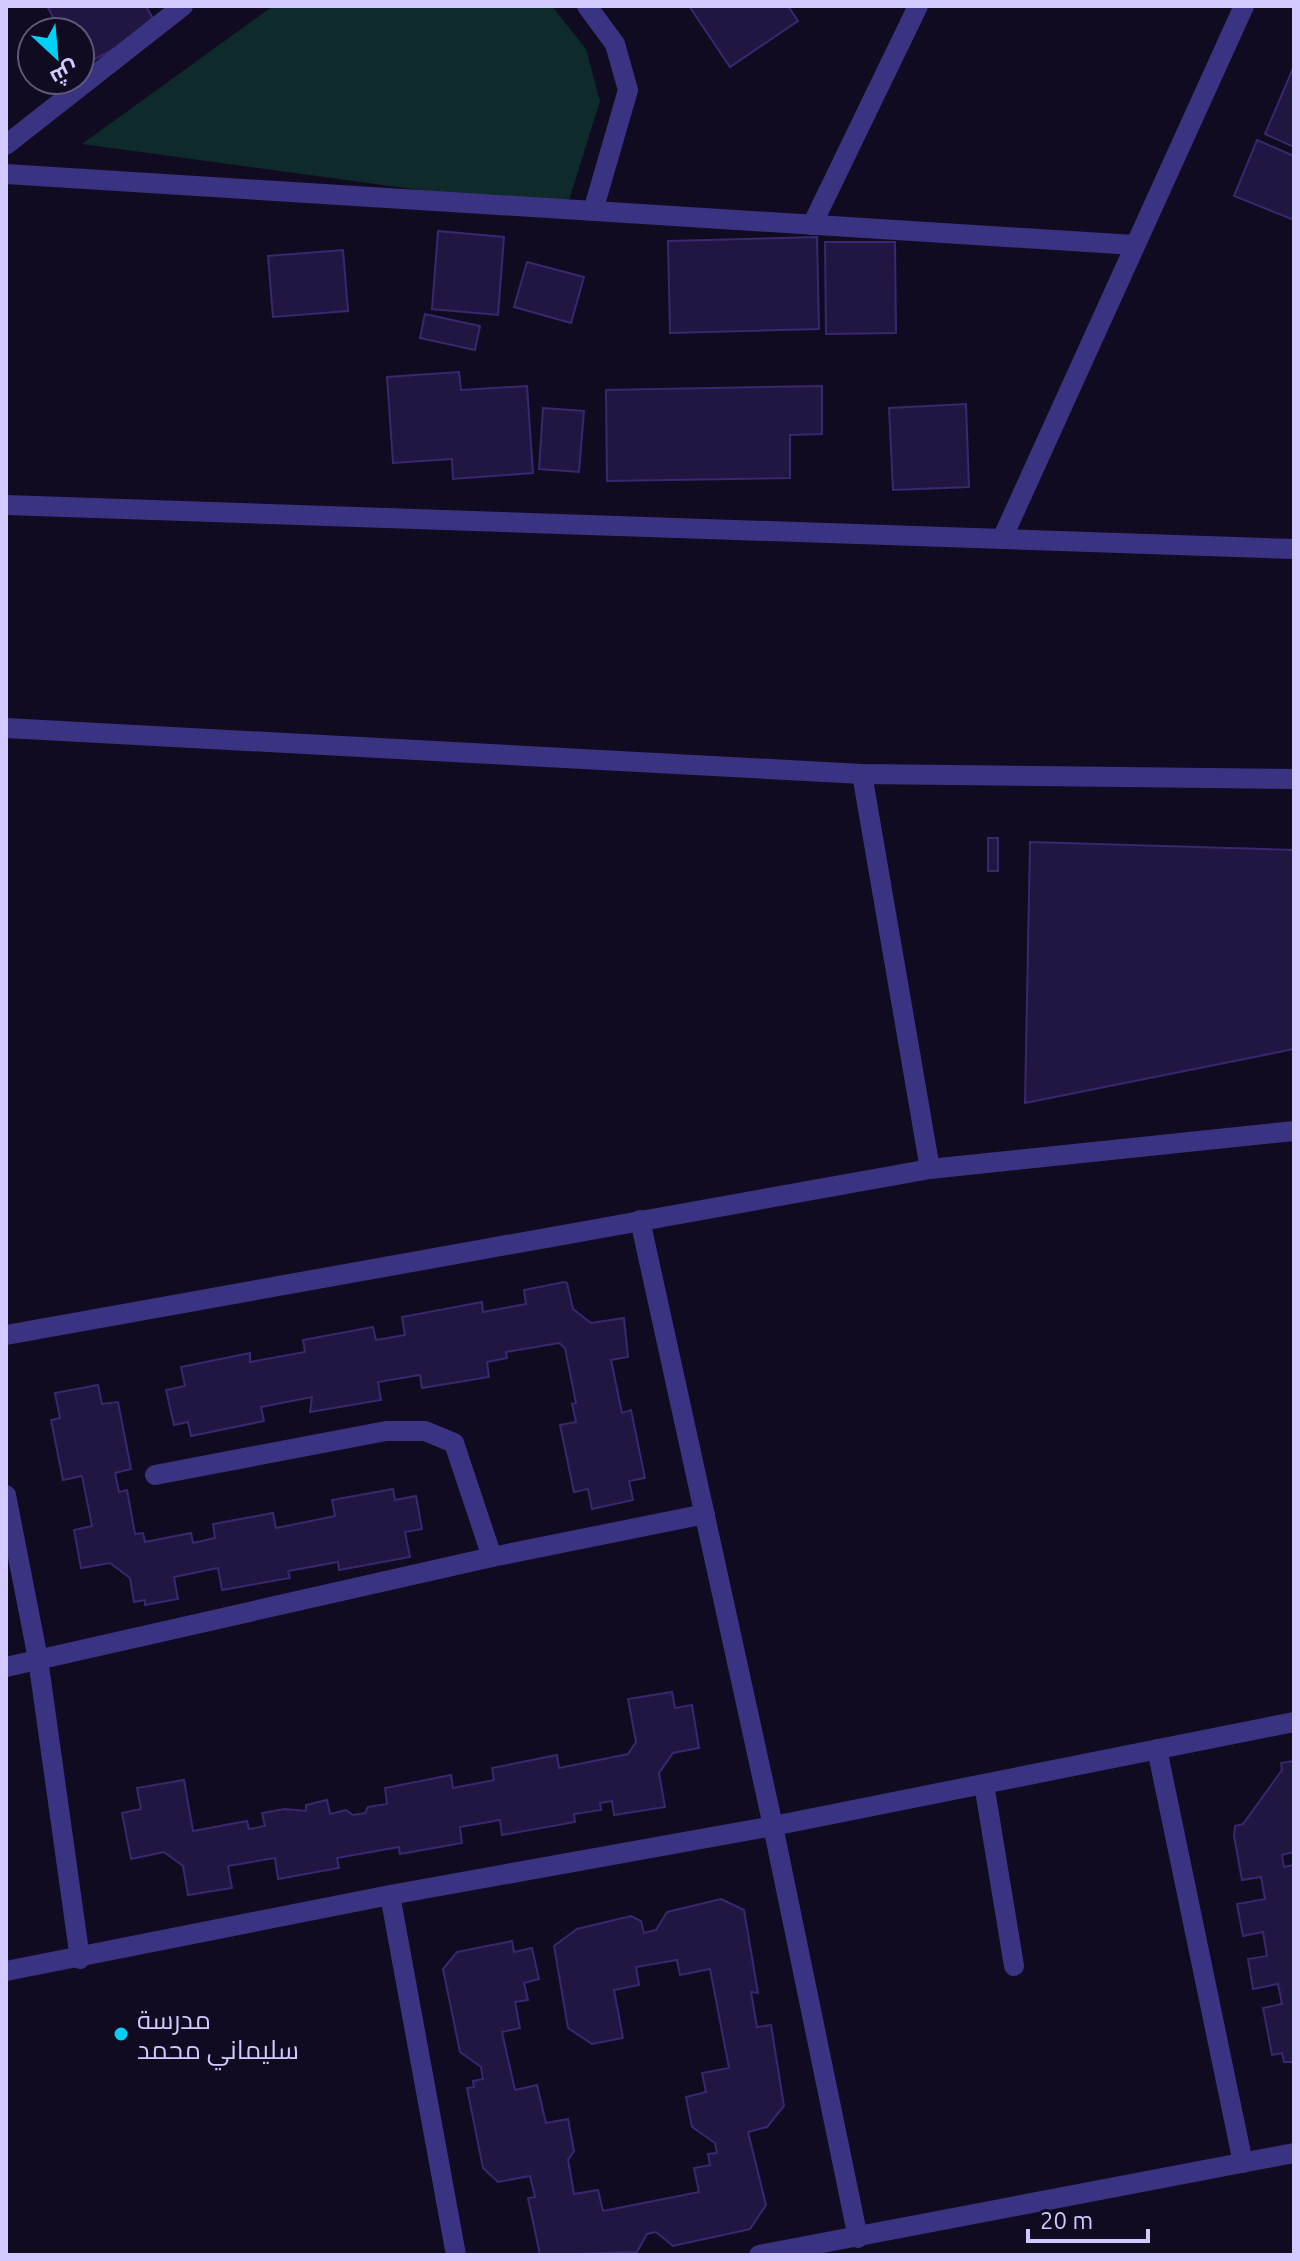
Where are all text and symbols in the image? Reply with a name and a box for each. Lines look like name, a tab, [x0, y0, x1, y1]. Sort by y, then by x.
north arrow	[16, 16, 96, 96]
text: ش	[46, 55, 83, 92]
place label: مدرسة سليماني محمد	[137, 2005, 299, 2071]
marker: مدرسة سليماني محمد	[112, 2025, 130, 2043]
scale bar	[1028, 2193, 1148, 2243]
text: 20 m	[1040, 2207, 1093, 2234]

